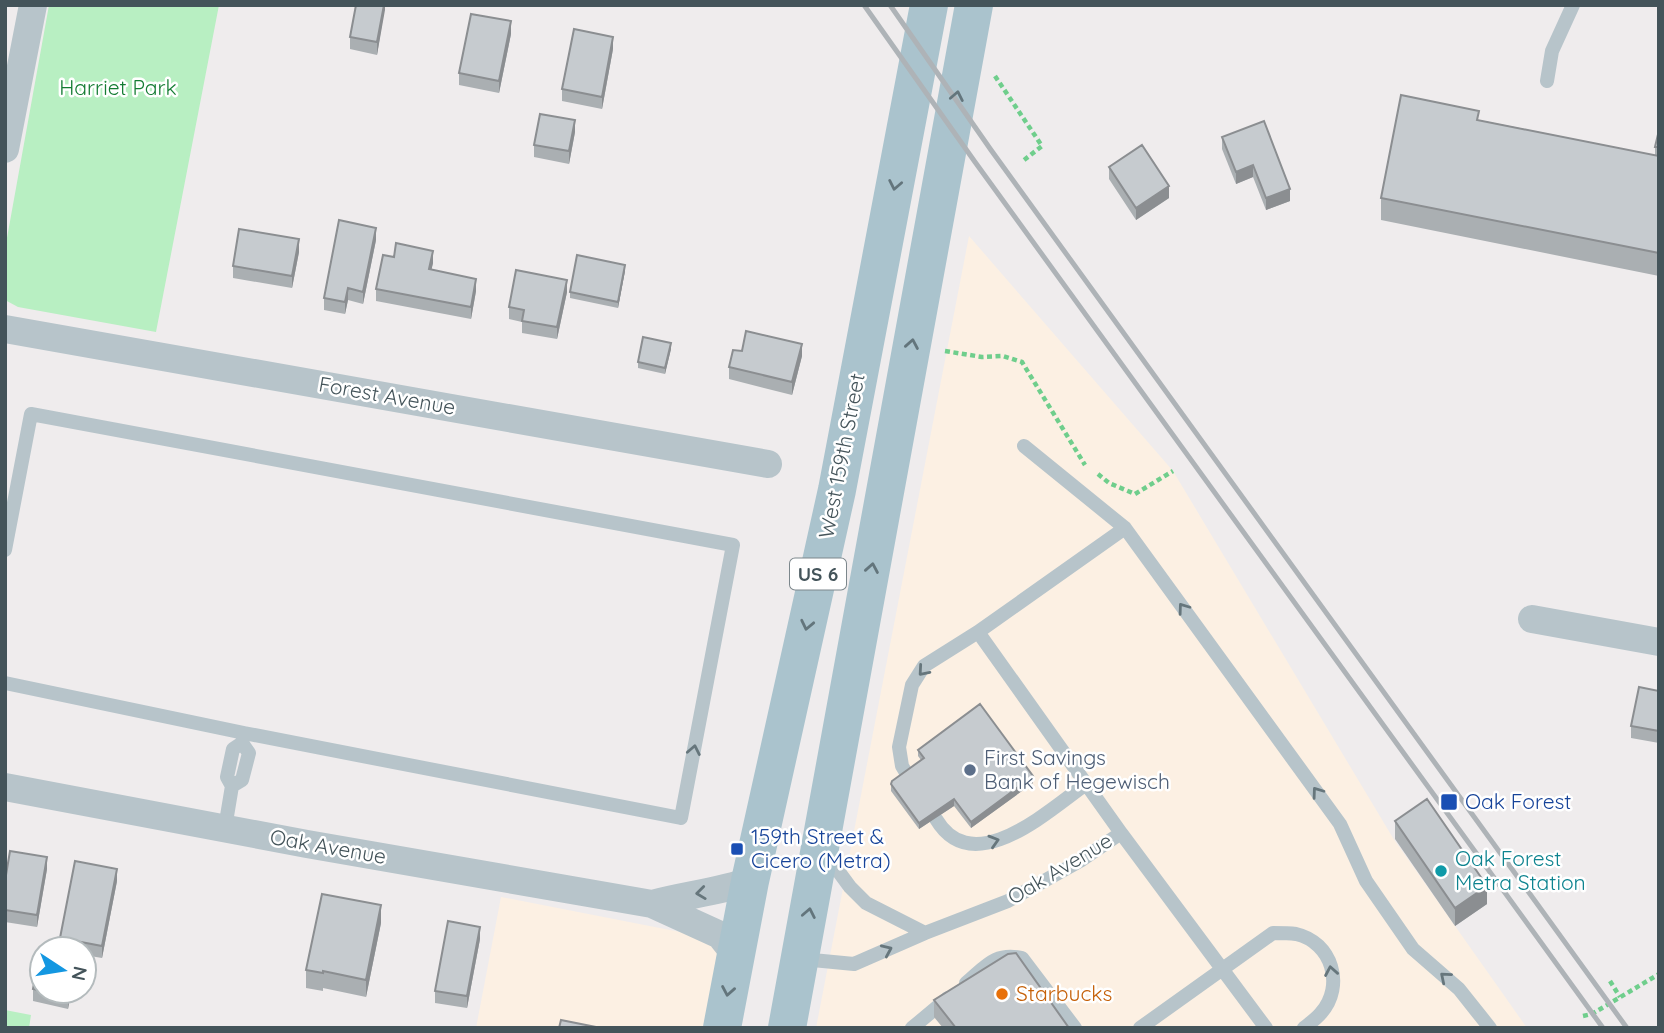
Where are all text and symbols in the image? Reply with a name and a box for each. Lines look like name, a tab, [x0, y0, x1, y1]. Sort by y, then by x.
park label: Harriet Park	[59, 74, 177, 100]
one-way arrow	[949, 90, 964, 102]
one-way arrow	[888, 179, 903, 191]
one-way arrow	[904, 338, 919, 350]
street label: Forest Avenue	[317, 370, 458, 420]
street label: West 159th Street	[812, 371, 870, 541]
road number: US 6	[790, 558, 846, 590]
one-way arrow	[863, 562, 878, 574]
one-way arrow	[1179, 603, 1191, 616]
one-way arrow	[801, 619, 815, 631]
one-way arrow	[919, 663, 931, 676]
place label: First Savings Bank of Hegewisch	[984, 744, 1170, 794]
one-way arrow	[685, 745, 700, 757]
marker: First Savings Bank of Hegewisch	[962, 762, 978, 778]
one-way arrow	[1313, 787, 1325, 800]
place label: Oak Forest	[1465, 788, 1572, 814]
marker: Oak Forest	[1439, 792, 1459, 812]
street label: Oak Avenue	[268, 823, 388, 869]
place label: 159th Street & Cicero (Metra)	[751, 823, 891, 873]
street label: Oak Avenue	[1002, 827, 1117, 910]
one-way arrow	[987, 835, 999, 850]
marker: 159th Street & Cicero (Metra)	[729, 841, 745, 857]
place label: Oak Forest Metra Station	[1455, 845, 1586, 895]
marker: Oak Forest Metra Station	[1433, 863, 1449, 879]
one-way arrow	[695, 885, 707, 900]
one-way arrow	[800, 907, 815, 919]
north arrow	[28, 935, 98, 1005]
one-way arrow	[880, 944, 892, 958]
text: N	[66, 964, 93, 983]
one-way arrow	[1324, 965, 1339, 976]
one-way arrow	[1440, 973, 1453, 985]
place label: Starbucks	[1016, 980, 1112, 1006]
one-way arrow	[722, 985, 737, 997]
marker: Starbucks	[994, 986, 1010, 1002]

